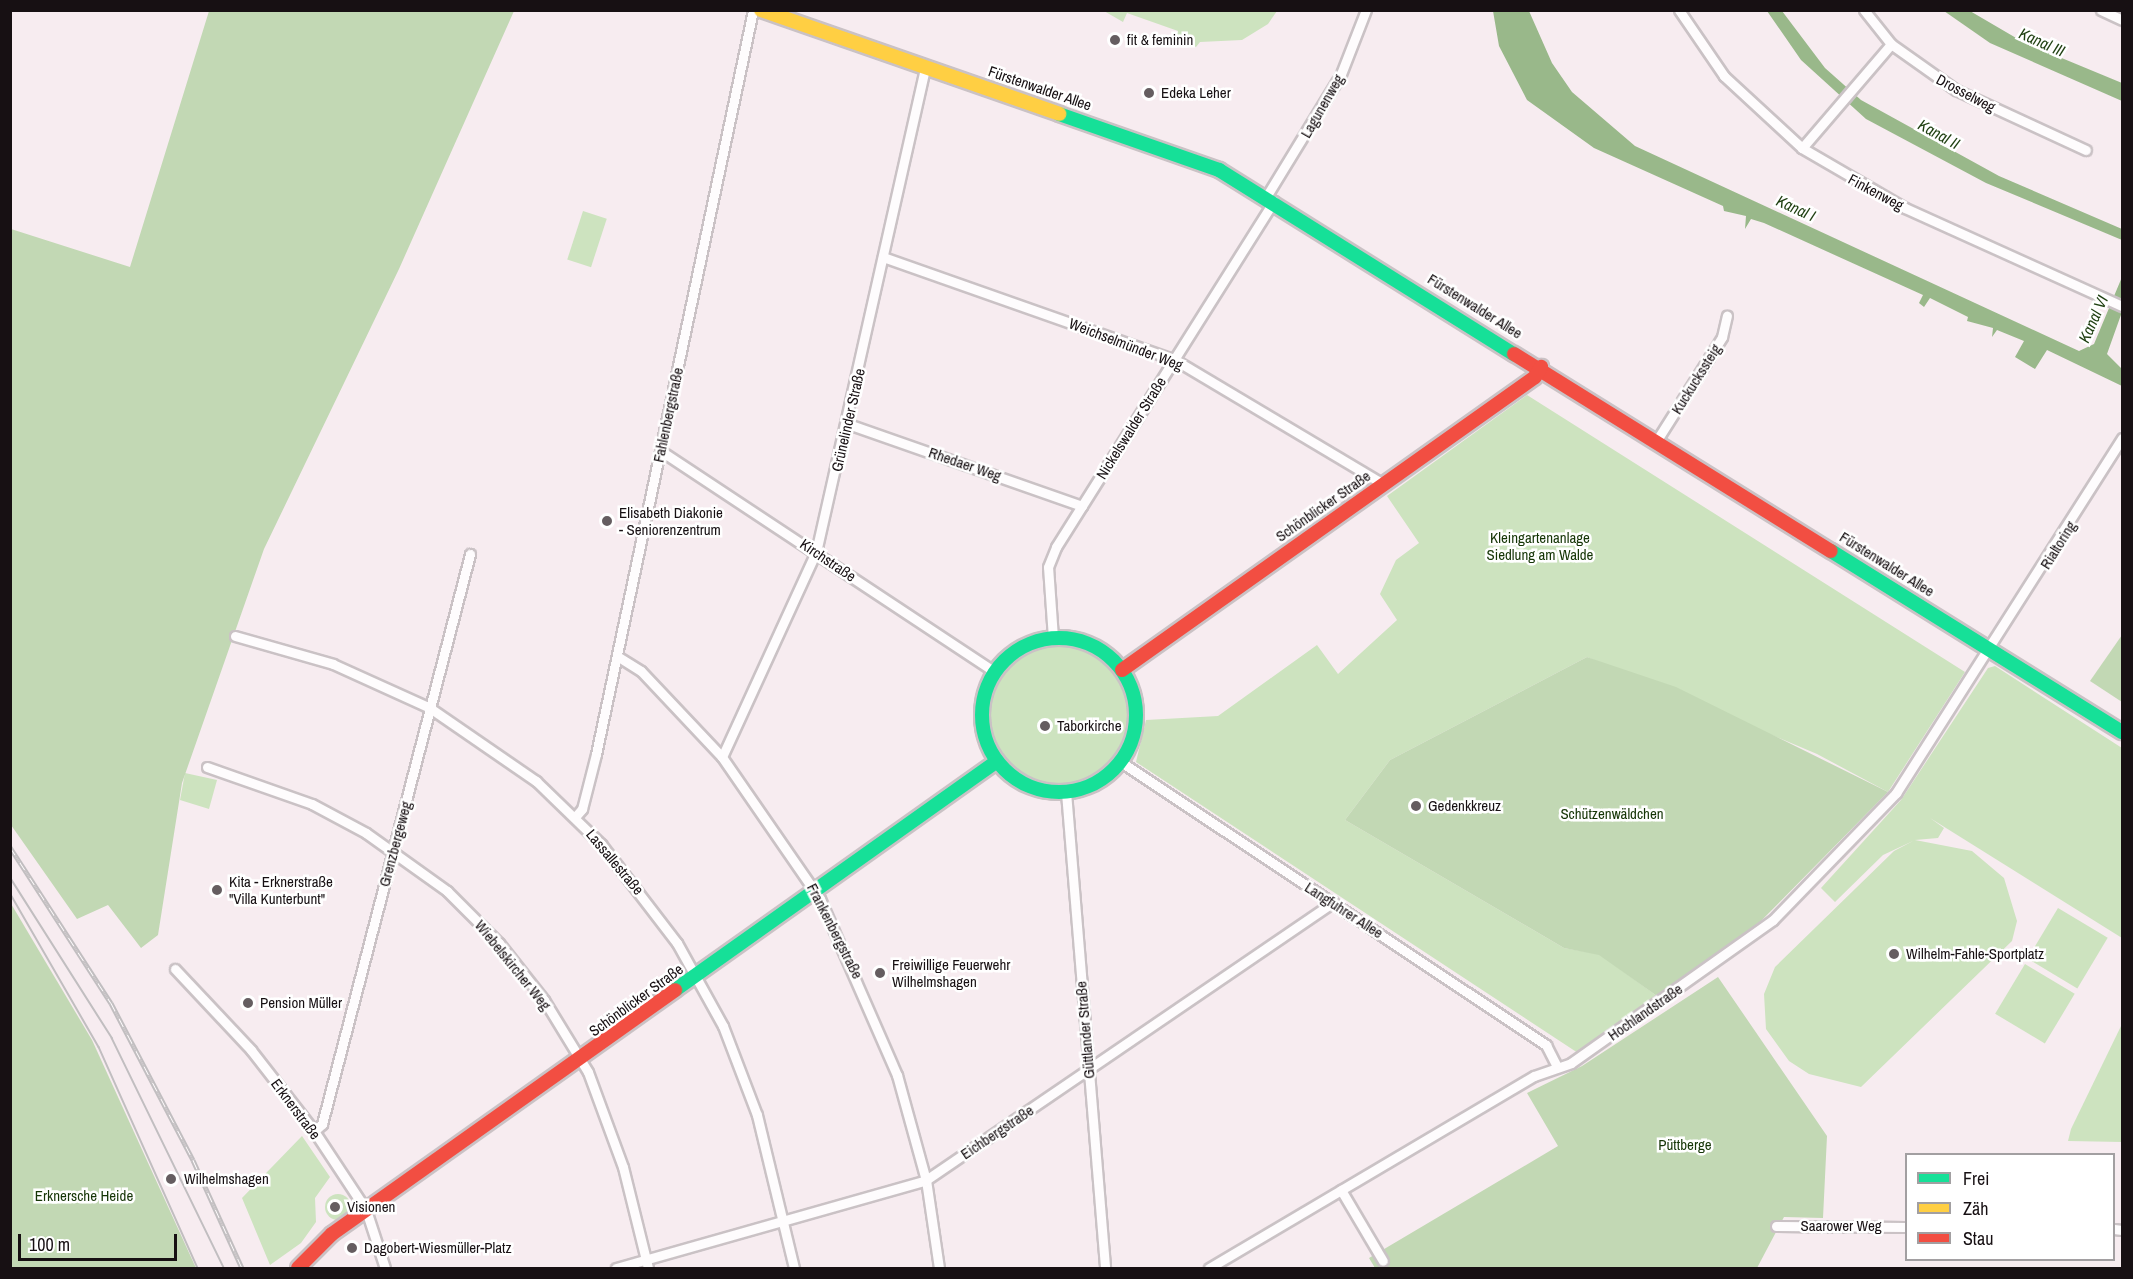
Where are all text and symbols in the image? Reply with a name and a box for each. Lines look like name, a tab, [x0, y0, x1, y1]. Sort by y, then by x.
water label: Kanal III	[2016, 23, 2068, 61]
place label: fit & feminin	[1127, 31, 1193, 49]
marker: fit & feminin	[1108, 33, 1122, 47]
street label: Fürstenwalder Allee	[986, 62, 1094, 114]
street label: Drosselweg	[1933, 70, 1999, 116]
street label: Lagunenweg	[1297, 71, 1347, 141]
place label: Edeka Leher	[1161, 84, 1231, 102]
marker: Edeka Leher	[1142, 86, 1156, 100]
water label: Kanal II	[1915, 115, 1963, 153]
street label: Finkenweg	[1845, 170, 1907, 214]
water label: Kanal I	[1773, 191, 1819, 225]
street label: Fürstenwalder Allee	[1424, 270, 1526, 342]
water label: Kanal VI	[2074, 292, 2112, 346]
street label: Weichselmünder Weg	[1066, 314, 1186, 374]
street label: Kuckuckssteig	[1667, 341, 1725, 417]
street label: Fahlenbergstraße	[649, 366, 687, 464]
street label: Grünelinder Straße	[827, 367, 869, 473]
street label: Nickelswalder Straße	[1092, 374, 1170, 482]
street label: Rhedaer Weg	[926, 443, 1004, 485]
street label: Schönblicker Straße	[1272, 467, 1374, 545]
place label: Elisabeth Diakonie - Seniorenzentrum	[619, 503, 723, 538]
marker: Elisabeth Diakonie - Seniorenzentrum	[600, 514, 614, 528]
street label: Rialtoring	[2036, 518, 2080, 572]
park label: Kleingartenanlage Siedlung am Walde	[1487, 528, 1593, 563]
street label: Fürstenwalder Allee	[1836, 528, 1938, 600]
street label: Kirchstraße	[797, 535, 859, 585]
place label: Taborkirche	[1057, 717, 1121, 735]
marker: Taborkirche	[1038, 719, 1052, 733]
place label: Gedenkkreuz	[1428, 797, 1501, 815]
street label: Grenzbergeweg	[375, 799, 415, 889]
marker: Gedenkkreuz	[1409, 799, 1423, 813]
park label: Schützenwäldchen	[1560, 805, 1664, 823]
street label: Lassallestraße	[582, 826, 648, 898]
place label: Kita - Erknerstraße "Villa Kunterbunt"	[229, 872, 333, 907]
street label: Langfuhrer Allee	[1301, 878, 1387, 942]
street label: Frankenbergstraße	[803, 880, 867, 982]
marker: Kita - Erknerstraße "Villa Kunterbunt"	[210, 883, 224, 897]
street label: Wiebelskircher Weg	[471, 916, 555, 1014]
place label: Wilhelm-Fahle-Sportplatz	[1906, 945, 2044, 963]
marker: Wilhelm-Fahle-Sportplatz	[1887, 947, 1901, 961]
place label: Freiwillige Feuerwehr Wilhelmshagen	[892, 955, 1010, 990]
street label: Schönblicker Straße	[586, 960, 686, 1040]
marker: Freiwillige Feuerwehr Wilhelmshagen	[873, 966, 887, 980]
street label: Hochlandstraße	[1604, 980, 1686, 1044]
street label: Güttlander Straße	[1072, 981, 1098, 1079]
place label: Pension Müller	[260, 994, 342, 1012]
marker: Pension Müller	[241, 996, 255, 1010]
street label: Erknerstraße	[267, 1075, 325, 1143]
street label: Eichbergstraße	[957, 1101, 1037, 1163]
park label: Püttberge	[1658, 1136, 1712, 1154]
legend	[1905, 1153, 2115, 1261]
text: Frei	[1963, 1166, 1989, 1191]
marker: Wilhelmshagen	[162, 1170, 180, 1188]
place label: Wilhelmshagen	[184, 1170, 269, 1188]
park label: Erknersche Heide	[35, 1187, 133, 1205]
text: Zäh	[1963, 1196, 1988, 1221]
place label: Visionen	[347, 1198, 395, 1216]
marker: Visionen	[328, 1200, 342, 1214]
street label: Saarower Weg	[1800, 1217, 1882, 1235]
scale bar	[21, 1222, 180, 1260]
text: Stau	[1963, 1226, 1993, 1251]
text: 100 m	[29, 1232, 70, 1257]
place label: Dagobert-Wiesmüller-Platz	[364, 1239, 512, 1257]
marker: Dagobert-Wiesmüller-Platz	[345, 1241, 359, 1255]

